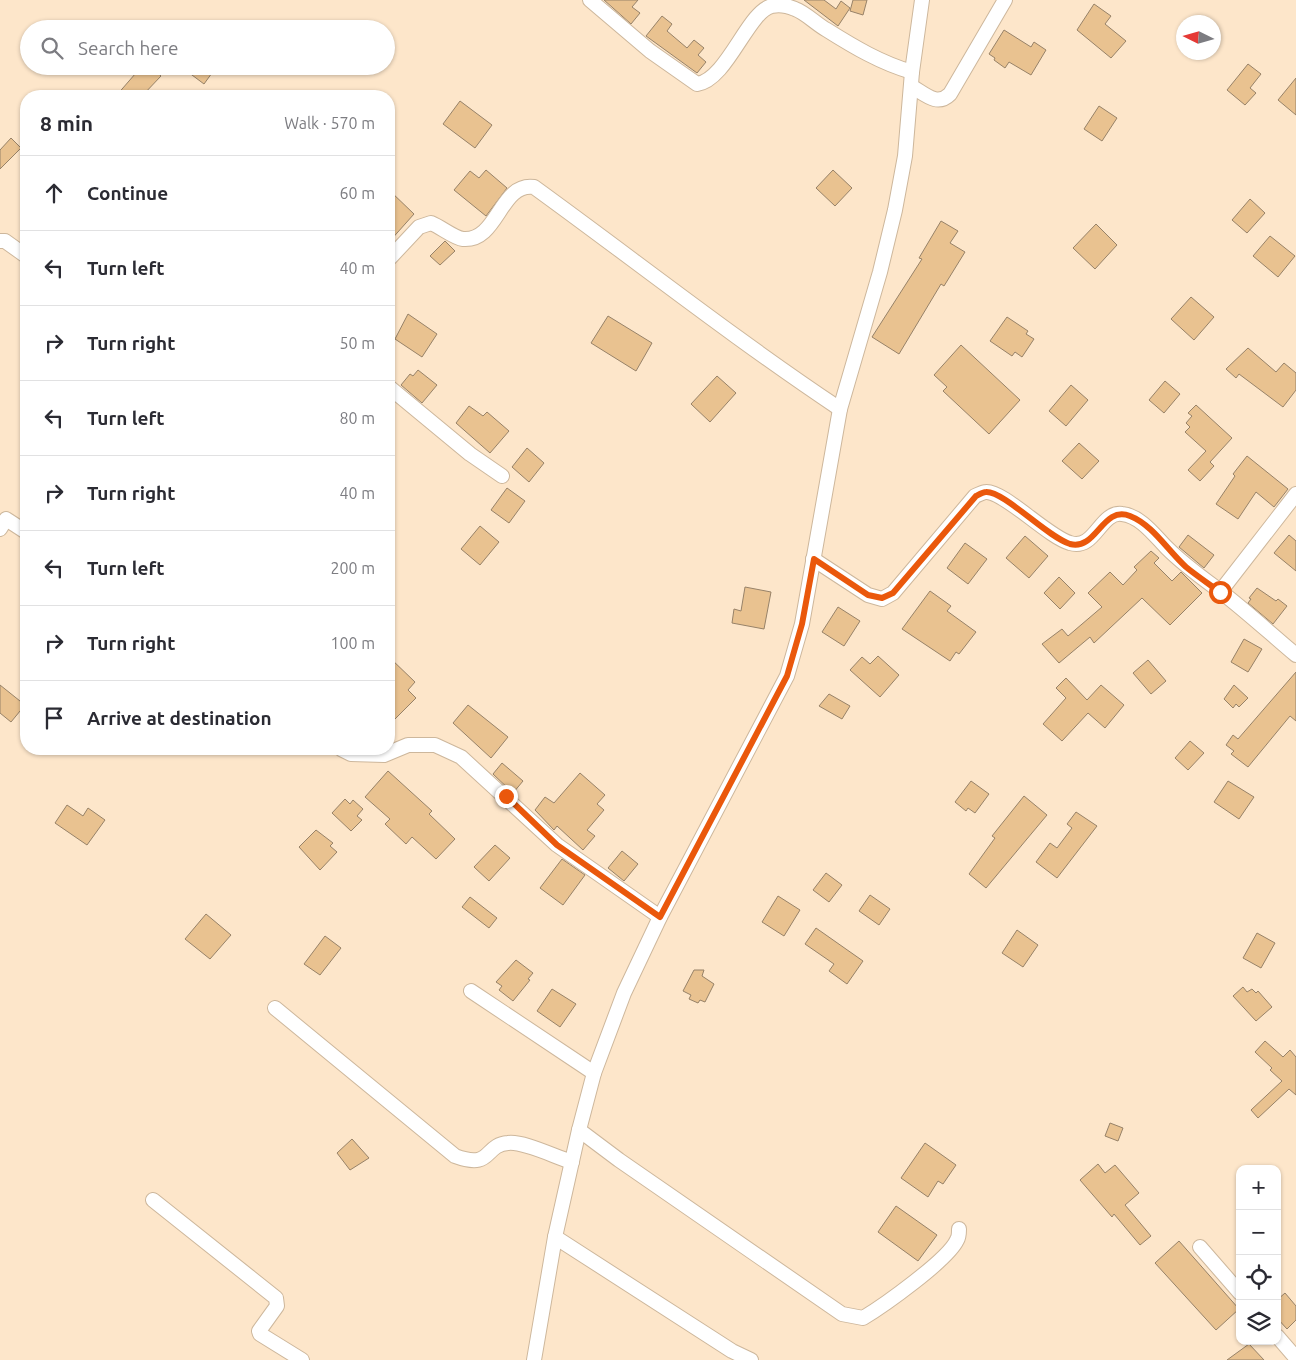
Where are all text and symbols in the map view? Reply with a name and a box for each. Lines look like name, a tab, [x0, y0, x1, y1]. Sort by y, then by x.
north arrow	[1176, 15, 1221, 60]
search box	[20, 20, 395, 75]
icon: search	[38, 34, 66, 62]
text: Search here	[78, 37, 178, 59]
text: 8 min	[40, 111, 93, 135]
text: Walk · 570 m	[284, 114, 375, 132]
icon: ahead	[40, 179, 68, 207]
text: Continue	[87, 182, 168, 204]
text: 60 m	[339, 184, 375, 202]
icon: left	[40, 254, 68, 282]
text: Turn left	[87, 257, 165, 279]
text: 40 m	[339, 259, 375, 277]
icon: right	[40, 329, 68, 357]
text: Turn right	[87, 332, 175, 354]
text: 50 m	[339, 334, 375, 352]
icon: left	[40, 404, 68, 432]
text: Turn left	[87, 407, 165, 429]
text: 80 m	[339, 409, 375, 427]
icon: right	[40, 479, 68, 507]
text: Turn right	[87, 482, 175, 504]
text: 40 m	[339, 484, 375, 502]
icon: left	[40, 554, 68, 582]
text: Turn left	[87, 557, 165, 579]
text: 200 m	[330, 559, 375, 577]
route start	[1209, 581, 1232, 604]
icon: right	[40, 629, 68, 657]
text: Turn right	[87, 632, 175, 654]
text: 100 m	[330, 634, 375, 652]
icon: arrive	[40, 704, 68, 732]
text: Arrive at destination	[87, 707, 272, 729]
route end	[495, 785, 518, 808]
map controls	[1236, 1165, 1281, 1345]
button: +	[1236, 1165, 1281, 1210]
button: −	[1236, 1210, 1281, 1255]
button: locate	[1236, 1255, 1281, 1300]
button: layers	[1236, 1300, 1281, 1345]

